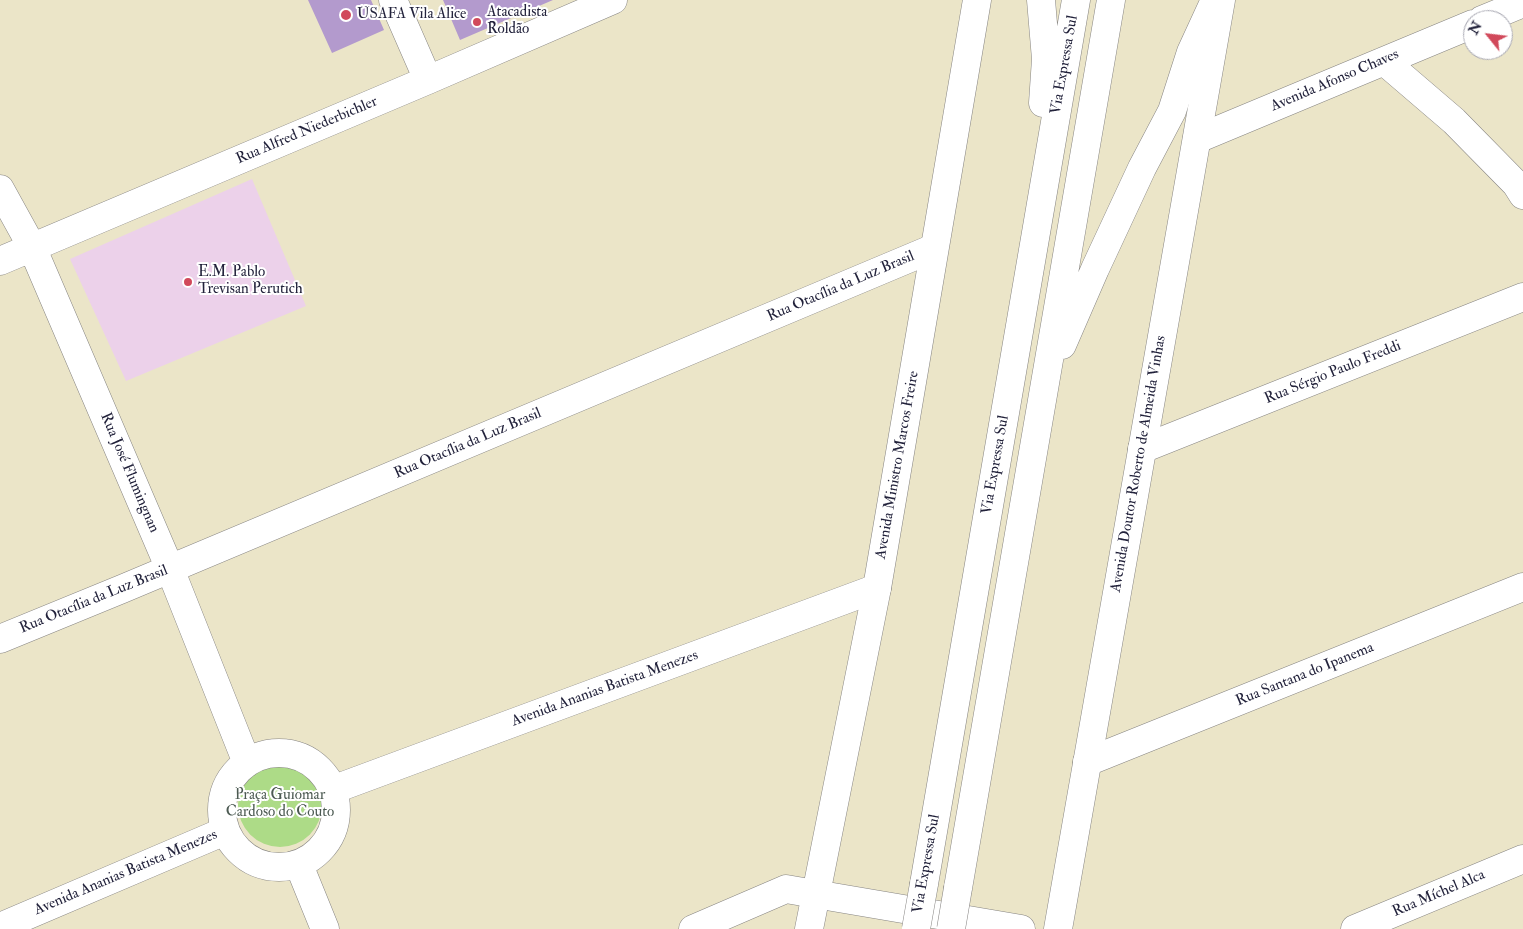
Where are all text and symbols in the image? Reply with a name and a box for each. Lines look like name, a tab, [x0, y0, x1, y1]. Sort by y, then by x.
place label: Atacadista Roldão	[487, 4, 547, 39]
place label: USAFA Vila Alice	[357, 6, 466, 24]
marker: USAFA Vila Alice	[339, 8, 353, 22]
north arrow	[1463, 10, 1513, 60]
street label: Via Expressa Sul	[1047, 14, 1083, 116]
marker: Atacadista Roldão	[471, 16, 483, 28]
text: N	[1465, 18, 1486, 38]
street label: Avenida Afonso Chaves	[1268, 46, 1402, 116]
street label: Rua Alfred Niederbichler	[234, 93, 380, 169]
street label: Rua Otacília da Luz Brasil	[765, 248, 917, 326]
place label: E.M. Pablo Trevisan Perutich	[198, 264, 303, 299]
marker: E.M. Pablo Trevisan Perutich	[182, 276, 194, 288]
street label: Avenida Doutor Roberto de Almeida Vinhas	[1108, 334, 1170, 594]
street label: Rua Sérgio Paulo Freddi	[1262, 337, 1404, 409]
street label: Avenida Ministro Marcos Freire	[873, 370, 923, 560]
street label: Rua Otacília da Luz Brasil	[392, 405, 544, 483]
street label: Rua José Flumingnan	[96, 410, 162, 536]
street label: Via Expressa Sul	[978, 414, 1014, 516]
street label: Rua Otacília da Luz Brasil	[17, 562, 171, 638]
street label: Rua Santana do Ipanema	[1233, 639, 1377, 711]
street label: Avenida Ananias Batista Menezes	[509, 647, 701, 731]
park label: Praça Guiomar Cardoso do Couto	[226, 787, 334, 822]
street label: Via Expressa Sul	[909, 813, 945, 915]
street label: Avenida Ananias Batista Menezes	[32, 826, 220, 920]
street label: Rua Míchel Alca	[1390, 866, 1488, 922]

